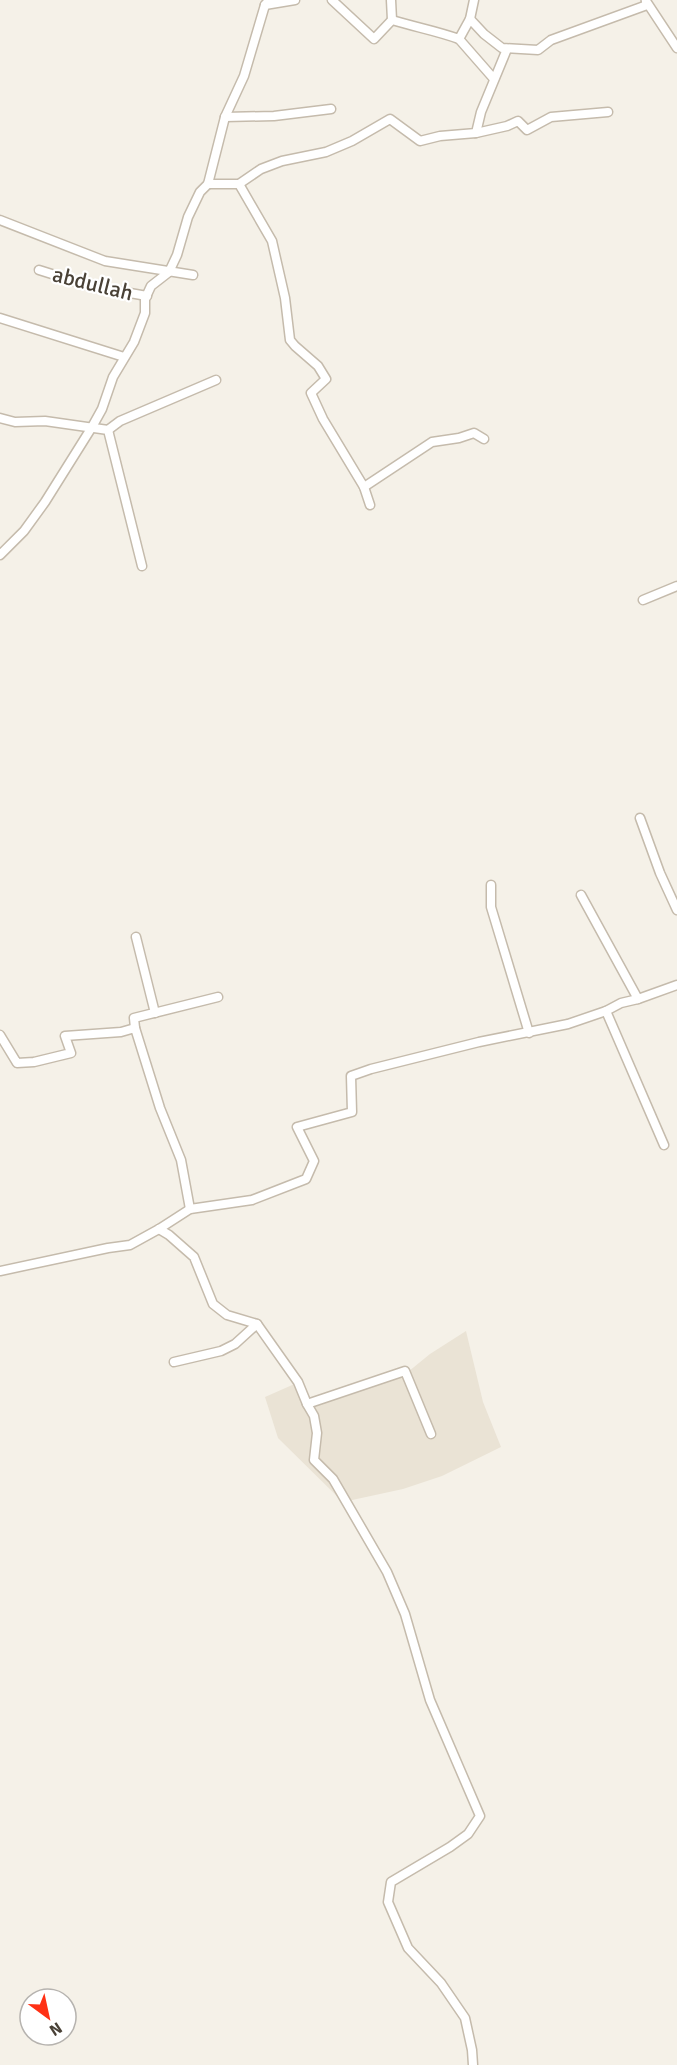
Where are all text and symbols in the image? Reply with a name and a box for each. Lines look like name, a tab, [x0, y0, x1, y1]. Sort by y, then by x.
street label: abdullah	[50, 260, 136, 307]
north arrow	[18, 1987, 78, 2047]
text: N	[46, 2017, 66, 2040]

